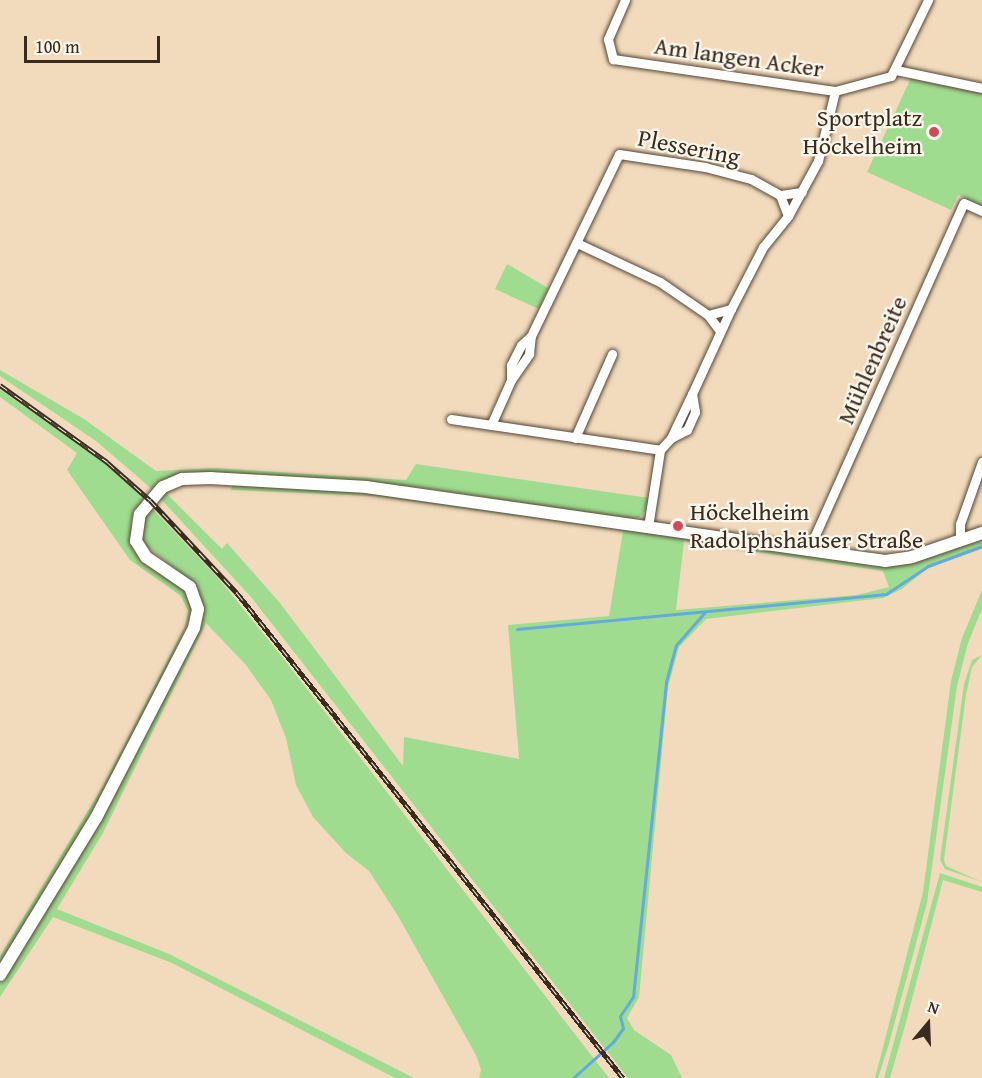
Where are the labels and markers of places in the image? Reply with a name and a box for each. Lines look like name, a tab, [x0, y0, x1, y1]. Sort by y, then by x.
place label: Sportplatz Höckelheim	[803, 104, 922, 160]
marker: Sportplatz Höckelheim	[927, 125, 941, 139]
place label: Höckelheim Radolphshäuser Straße	[690, 498, 923, 554]
marker: Höckelheim Radolphshäuser Straße	[671, 519, 685, 533]

